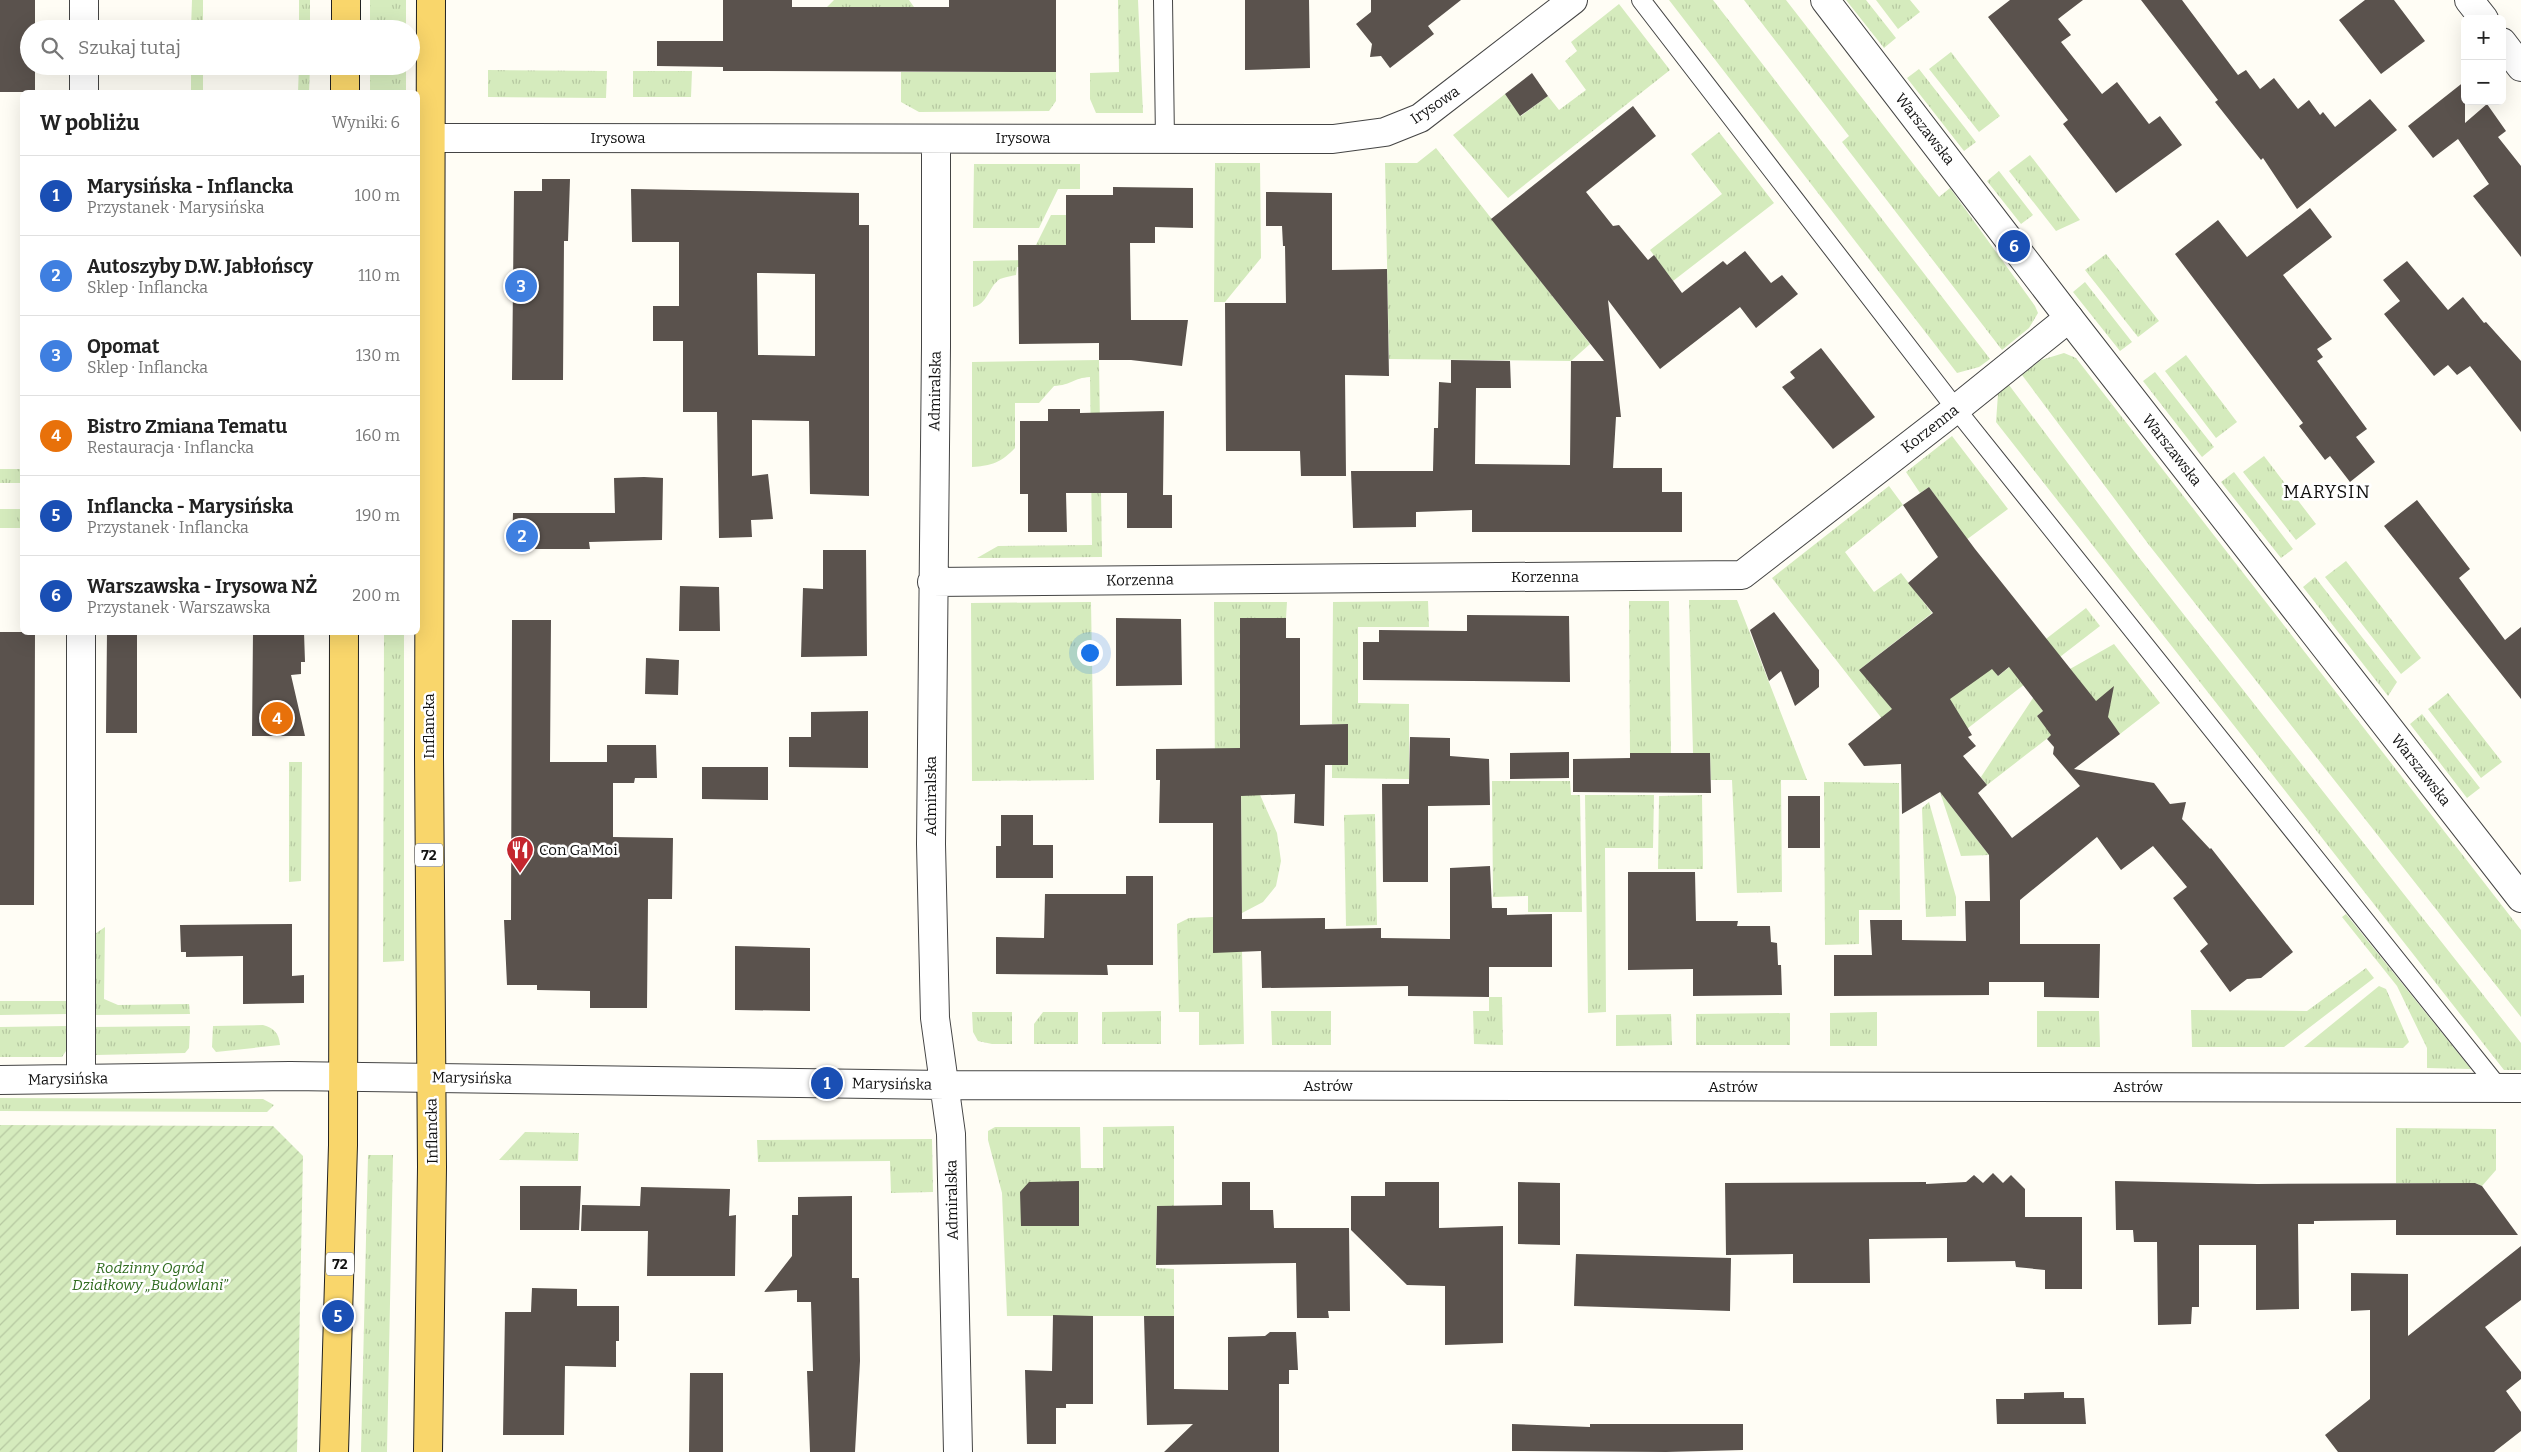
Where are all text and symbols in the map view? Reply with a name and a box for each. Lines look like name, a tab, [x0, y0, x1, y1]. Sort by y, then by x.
map controls	[2461, 15, 2506, 105]
button: +	[2461, 15, 2506, 60]
search box	[20, 20, 420, 75]
icon: search	[38, 34, 66, 62]
text: Szukaj tutaj	[78, 36, 181, 59]
button: −	[2461, 60, 2506, 105]
street label: Irysowa	[1407, 82, 1463, 128]
street label: Warszawska	[1891, 90, 1959, 168]
text: W pobliżu	[40, 110, 140, 136]
text: Wyniki: 6	[332, 113, 400, 132]
street label: Irysowa	[590, 129, 646, 147]
street label: Irysowa	[995, 129, 1051, 147]
text: Marysińska - Inflancka	[87, 175, 293, 198]
text: 1	[53, 186, 59, 205]
text: 100 m	[355, 186, 400, 205]
text: Przystanek · Marysińska	[87, 198, 264, 217]
pin: 6	[1998, 227, 2030, 265]
text: Autoszyby D.W. Jabłońscy	[87, 255, 313, 278]
text: 2	[51, 266, 61, 285]
text: 110 m	[358, 266, 400, 285]
pin: 3	[505, 267, 537, 305]
text: Sklep · Inflancka	[87, 278, 208, 297]
text: Opomat	[87, 335, 159, 358]
text: 3	[51, 346, 61, 365]
text: 130 m	[356, 346, 400, 365]
street label: Admiralska	[925, 351, 945, 431]
text: Sklep · Inflancka	[87, 358, 208, 377]
street label: Korzenna	[1898, 401, 1962, 457]
street label: Warszawska	[2138, 411, 2206, 489]
text: Bistro Zmiana Tematu	[87, 415, 287, 438]
text: 4	[51, 426, 61, 445]
text: 160 m	[355, 426, 400, 445]
text: Restauracja · Inflancka	[87, 438, 254, 457]
district label: MARYSIN	[2283, 481, 2371, 503]
text: Inflancka - Marysińska	[87, 495, 293, 518]
text: 5	[52, 506, 60, 525]
text: 190 m	[355, 506, 400, 525]
pin: 2	[506, 517, 538, 555]
text: Przystanek · Inflancka	[87, 518, 249, 537]
street label: Korzenna	[1511, 568, 1579, 586]
street label: Korzenna	[1106, 570, 1174, 590]
text: Warszawska - Irysowa NŻ	[87, 575, 317, 598]
text: 6	[51, 586, 61, 605]
text: 200 m	[352, 586, 400, 605]
text: Przystanek · Warszawska	[87, 598, 271, 617]
your location	[1077, 640, 1103, 666]
street label: Inflancka	[420, 693, 438, 759]
pin: 4	[261, 699, 293, 737]
street label: Warszawska	[2387, 731, 2455, 809]
street label: Admiralska	[922, 756, 940, 836]
restaurant icon: Con Ga Moi	[505, 835, 535, 874]
place label: Con Ga Moi	[539, 841, 618, 859]
road number: 72	[415, 844, 443, 866]
pin: 1	[811, 1064, 843, 1102]
street label: Marysińska	[432, 1068, 512, 1088]
street label: Marysińska	[28, 1069, 108, 1089]
street label: Marysińska	[852, 1074, 932, 1094]
street label: Astrów	[1303, 1077, 1354, 1095]
street label: Astrów	[1708, 1078, 1759, 1096]
street label: Astrów	[2113, 1078, 2164, 1096]
street label: Inflancka	[422, 1098, 442, 1164]
street label: Admiralska	[942, 1160, 962, 1240]
road number: 72	[326, 1252, 354, 1276]
park label: Rodzinny Ogród Działkowy „Budowlani”	[72, 1259, 229, 1294]
pin: 5	[322, 1297, 354, 1335]

